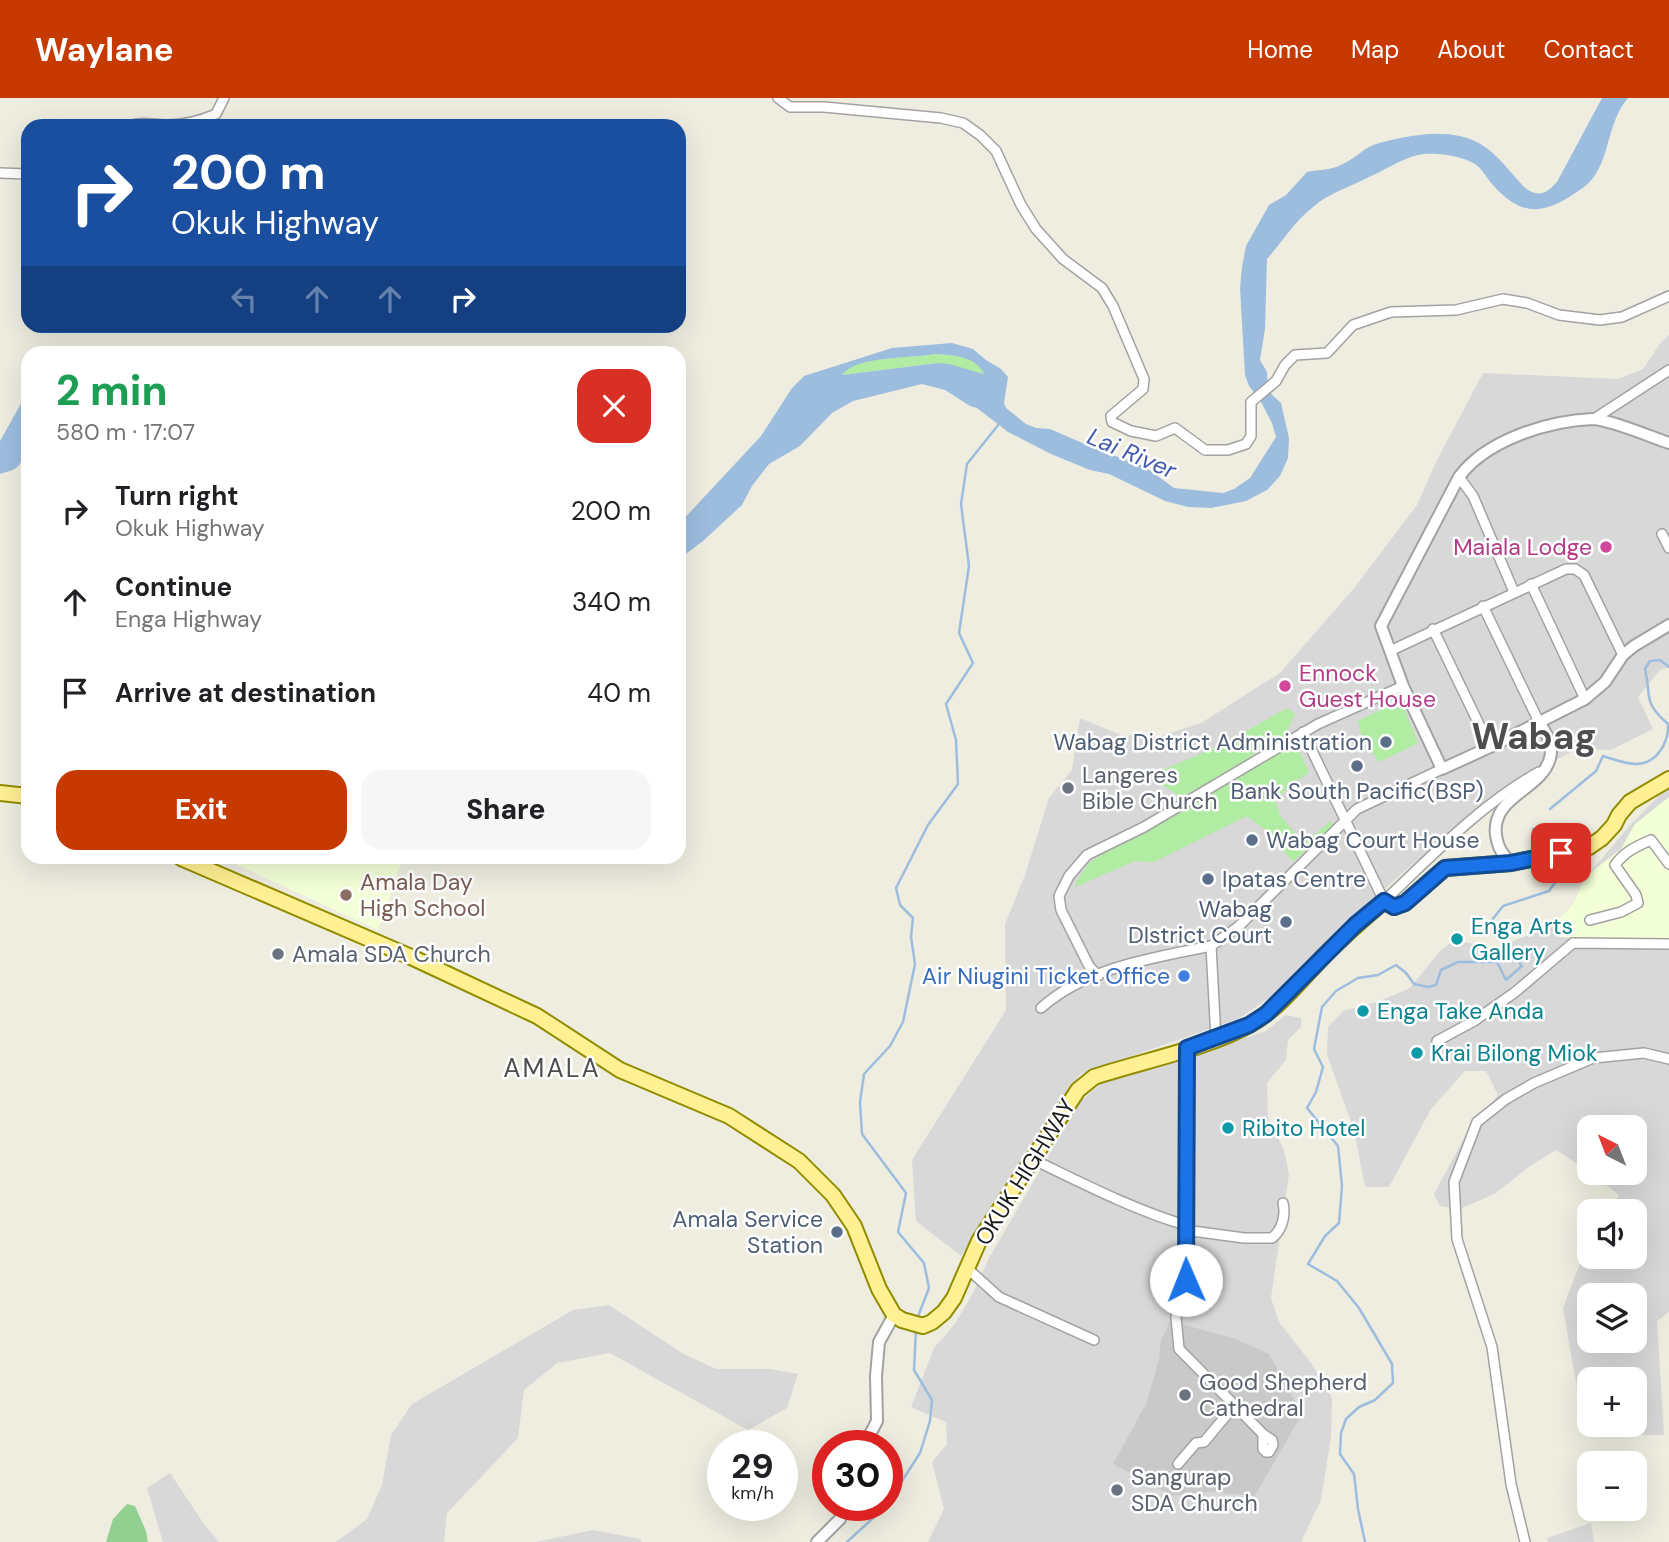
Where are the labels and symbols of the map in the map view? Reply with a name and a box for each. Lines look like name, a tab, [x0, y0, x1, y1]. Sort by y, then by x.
water label: Lai River	[1083, 420, 1182, 486]
place label: Maiala Lodge	[1453, 532, 1592, 562]
marker: Maiala Lodge	[1598, 539, 1614, 555]
place label: Ennock Guest House	[1299, 658, 1436, 714]
marker: Ennock Guest House	[1277, 678, 1293, 694]
district label: Wabag	[1471, 712, 1597, 760]
place label: Wabag District Administration	[1053, 727, 1372, 757]
marker: Wabag District Administration	[1378, 734, 1394, 750]
marker: Bank South Pacific(BSP)	[1349, 758, 1365, 774]
place label: Langeres Bible Church	[1082, 760, 1217, 816]
place label: Bank South Pacific(BSP)	[1231, 776, 1483, 806]
marker: Langeres Bible Church	[1060, 780, 1076, 796]
pin	[1531, 823, 1591, 883]
place label: Wabag Court House	[1266, 825, 1480, 855]
marker: Wabag Court House	[1244, 832, 1260, 848]
place label: Ipatas Centre	[1222, 864, 1366, 894]
place label: Amala Day High School	[360, 867, 486, 923]
marker: Ipatas Centre	[1200, 871, 1216, 887]
marker: Amala Day High School	[338, 887, 354, 903]
place label: Wabag DIstrict Court	[1128, 894, 1272, 950]
place label: Enga Arts Gallery	[1471, 911, 1573, 967]
marker: Wabag DIstrict Court	[1278, 914, 1294, 930]
marker: Enga Arts Gallery	[1449, 931, 1465, 947]
place label: Amala SDA Church	[292, 939, 491, 969]
marker: Amala SDA Church	[270, 946, 286, 962]
place label: Air Niugini Ticket Office	[922, 961, 1170, 991]
marker: Air Niugini Ticket Office	[1176, 968, 1192, 984]
place label: Enga Take Anda	[1377, 996, 1544, 1026]
marker: Enga Take Anda	[1355, 1003, 1371, 1019]
place label: Krai Bilong Miok	[1431, 1038, 1598, 1068]
marker: Krai Bilong Miok	[1409, 1045, 1425, 1061]
district label: AMALA	[503, 1051, 601, 1085]
street label: OKUK HIGHWAY	[968, 1093, 1082, 1251]
place label: Ribito Hotel	[1242, 1113, 1365, 1143]
north arrow	[1577, 1115, 1647, 1185]
marker: Ribito Hotel	[1220, 1120, 1236, 1136]
place label: Amala Service Station	[672, 1204, 823, 1260]
marker: Amala Service Station	[829, 1224, 845, 1240]
position arrow	[1149, 1243, 1223, 1317]
place label: Good Shepherd Cathedral	[1199, 1367, 1367, 1423]
marker: Good Shepherd Cathedral	[1177, 1387, 1193, 1403]
speed limit sign: 30	[812, 1430, 903, 1521]
place label: Sangurap SDA Church	[1131, 1462, 1258, 1518]
marker: Sangurap SDA Church	[1109, 1482, 1125, 1498]

